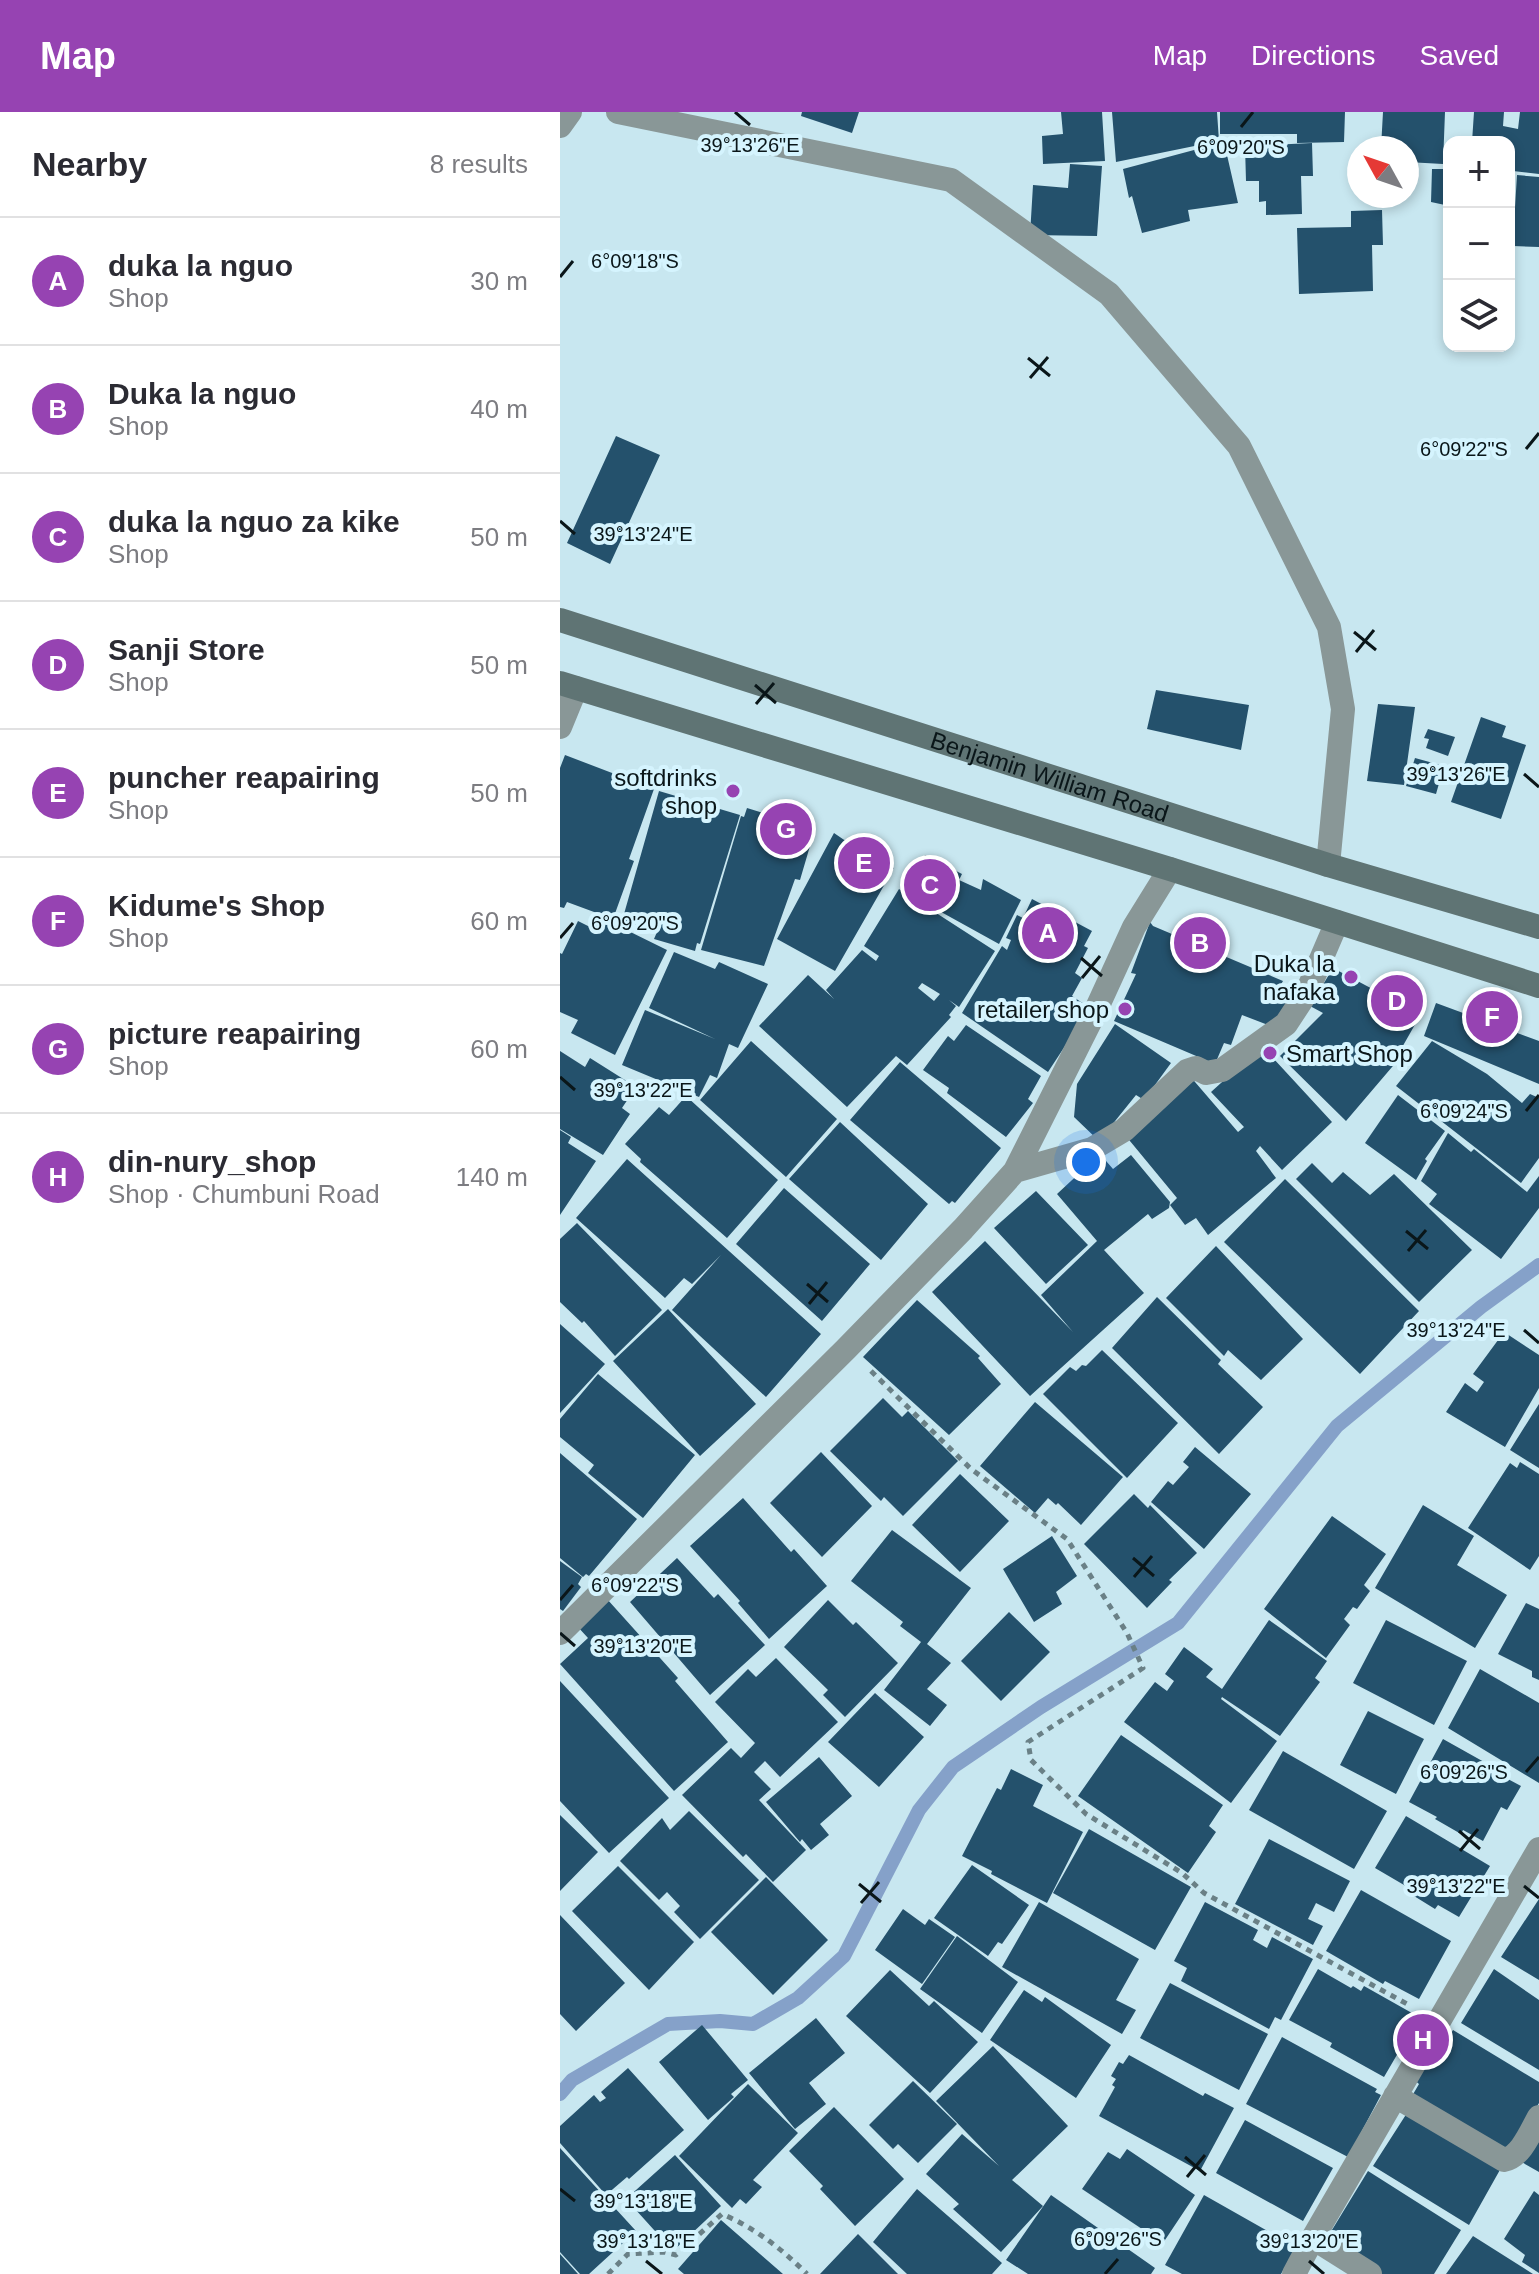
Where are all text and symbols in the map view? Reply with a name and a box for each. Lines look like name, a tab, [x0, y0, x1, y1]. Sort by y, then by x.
text: Map	[40, 35, 116, 77]
text: Map	[1153, 40, 1207, 71]
text: Directions	[1251, 40, 1376, 71]
text: Saved	[1420, 40, 1499, 71]
text: 39°13'26"E	[701, 134, 800, 156]
text: 6°09'20"S	[1197, 136, 1285, 158]
north arrow	[1347, 136, 1419, 208]
map controls	[1443, 136, 1515, 352]
button: +	[1443, 136, 1515, 208]
text: Nearby	[32, 145, 147, 183]
text: 8 results	[430, 149, 528, 179]
button: −	[1443, 208, 1515, 280]
text: duka la nguo	[108, 249, 293, 282]
text: 6°09'18"S	[591, 250, 679, 272]
text: A	[49, 266, 67, 296]
text: 30 m	[470, 266, 528, 296]
button: layers	[1443, 280, 1515, 352]
text: Shop	[108, 283, 169, 313]
text: Duka la nguo	[108, 377, 296, 410]
text: B	[49, 394, 67, 424]
text: 40 m	[470, 394, 528, 424]
text: Shop	[108, 411, 169, 441]
text: 6°09'22"S	[1420, 438, 1508, 460]
text: duka la nguo za kike	[108, 505, 400, 538]
text: C	[49, 522, 67, 552]
text: 50 m	[470, 522, 528, 552]
text: 39°13'24"E	[594, 523, 693, 545]
text: Shop	[108, 539, 169, 569]
text: Sanji Store	[108, 633, 265, 666]
text: D	[49, 650, 67, 680]
text: 50 m	[470, 650, 528, 680]
text: Shop	[108, 667, 169, 697]
street label: Benjamin William Road	[927, 726, 1172, 827]
text: puncher reapairing	[108, 761, 380, 794]
text: 39°13'26"E	[1407, 763, 1506, 785]
place label: softdrinks shop	[614, 764, 717, 819]
text: E	[49, 778, 67, 808]
text: 50 m	[470, 778, 528, 808]
marker: softdrinks shop	[724, 782, 742, 800]
text: Shop	[108, 795, 169, 825]
pin: G	[760, 799, 812, 859]
pin: E	[838, 833, 890, 893]
pin: C	[904, 855, 956, 915]
text: Kidume's Shop	[108, 889, 325, 922]
pin: A	[1022, 903, 1074, 963]
text: F	[50, 906, 66, 936]
text: 60 m	[470, 906, 528, 936]
text: 6°09'20"S	[591, 912, 679, 934]
pin: B	[1174, 913, 1226, 973]
text: Shop	[108, 923, 169, 953]
place label: Duka la nafaka	[1254, 950, 1336, 1005]
marker: Duka la nafaka	[1342, 968, 1360, 986]
pin: D	[1371, 971, 1423, 1031]
pin: F	[1466, 987, 1518, 1047]
place label: retailer shop	[977, 996, 1109, 1023]
marker: retailer shop	[1116, 1000, 1134, 1018]
text: picture reapairing	[108, 1017, 361, 1050]
text: G	[48, 1034, 68, 1064]
text: 60 m	[470, 1034, 528, 1064]
place label: Smart Shop	[1286, 1040, 1413, 1067]
marker: Smart Shop	[1261, 1044, 1279, 1062]
text: Shop	[108, 1051, 169, 1081]
text: 39°13'22"E	[594, 1079, 693, 1101]
text: 6°09'24"S	[1420, 1100, 1508, 1122]
your location	[1066, 1142, 1106, 1182]
text: din-nury_shop	[108, 1145, 316, 1178]
text: H	[49, 1162, 67, 1192]
text: 140 m	[456, 1162, 528, 1192]
text: Shop · Chumbuni Road	[108, 1179, 380, 1209]
text: 39°13'24"E	[1407, 1319, 1506, 1341]
text: 6°09'22"S	[591, 1574, 679, 1596]
text: 39°13'20"E	[594, 1635, 693, 1657]
text: 6°09'26"S	[1420, 1761, 1508, 1783]
text: 39°13'22"E	[1407, 1875, 1506, 1897]
pin: H	[1397, 2010, 1449, 2070]
text: 39°13'18"E	[594, 2190, 693, 2212]
text: 6°09'26"S	[1074, 2228, 1162, 2250]
text: 39°13'18"E	[597, 2230, 696, 2252]
text: 39°13'20"E	[1260, 2230, 1359, 2252]

